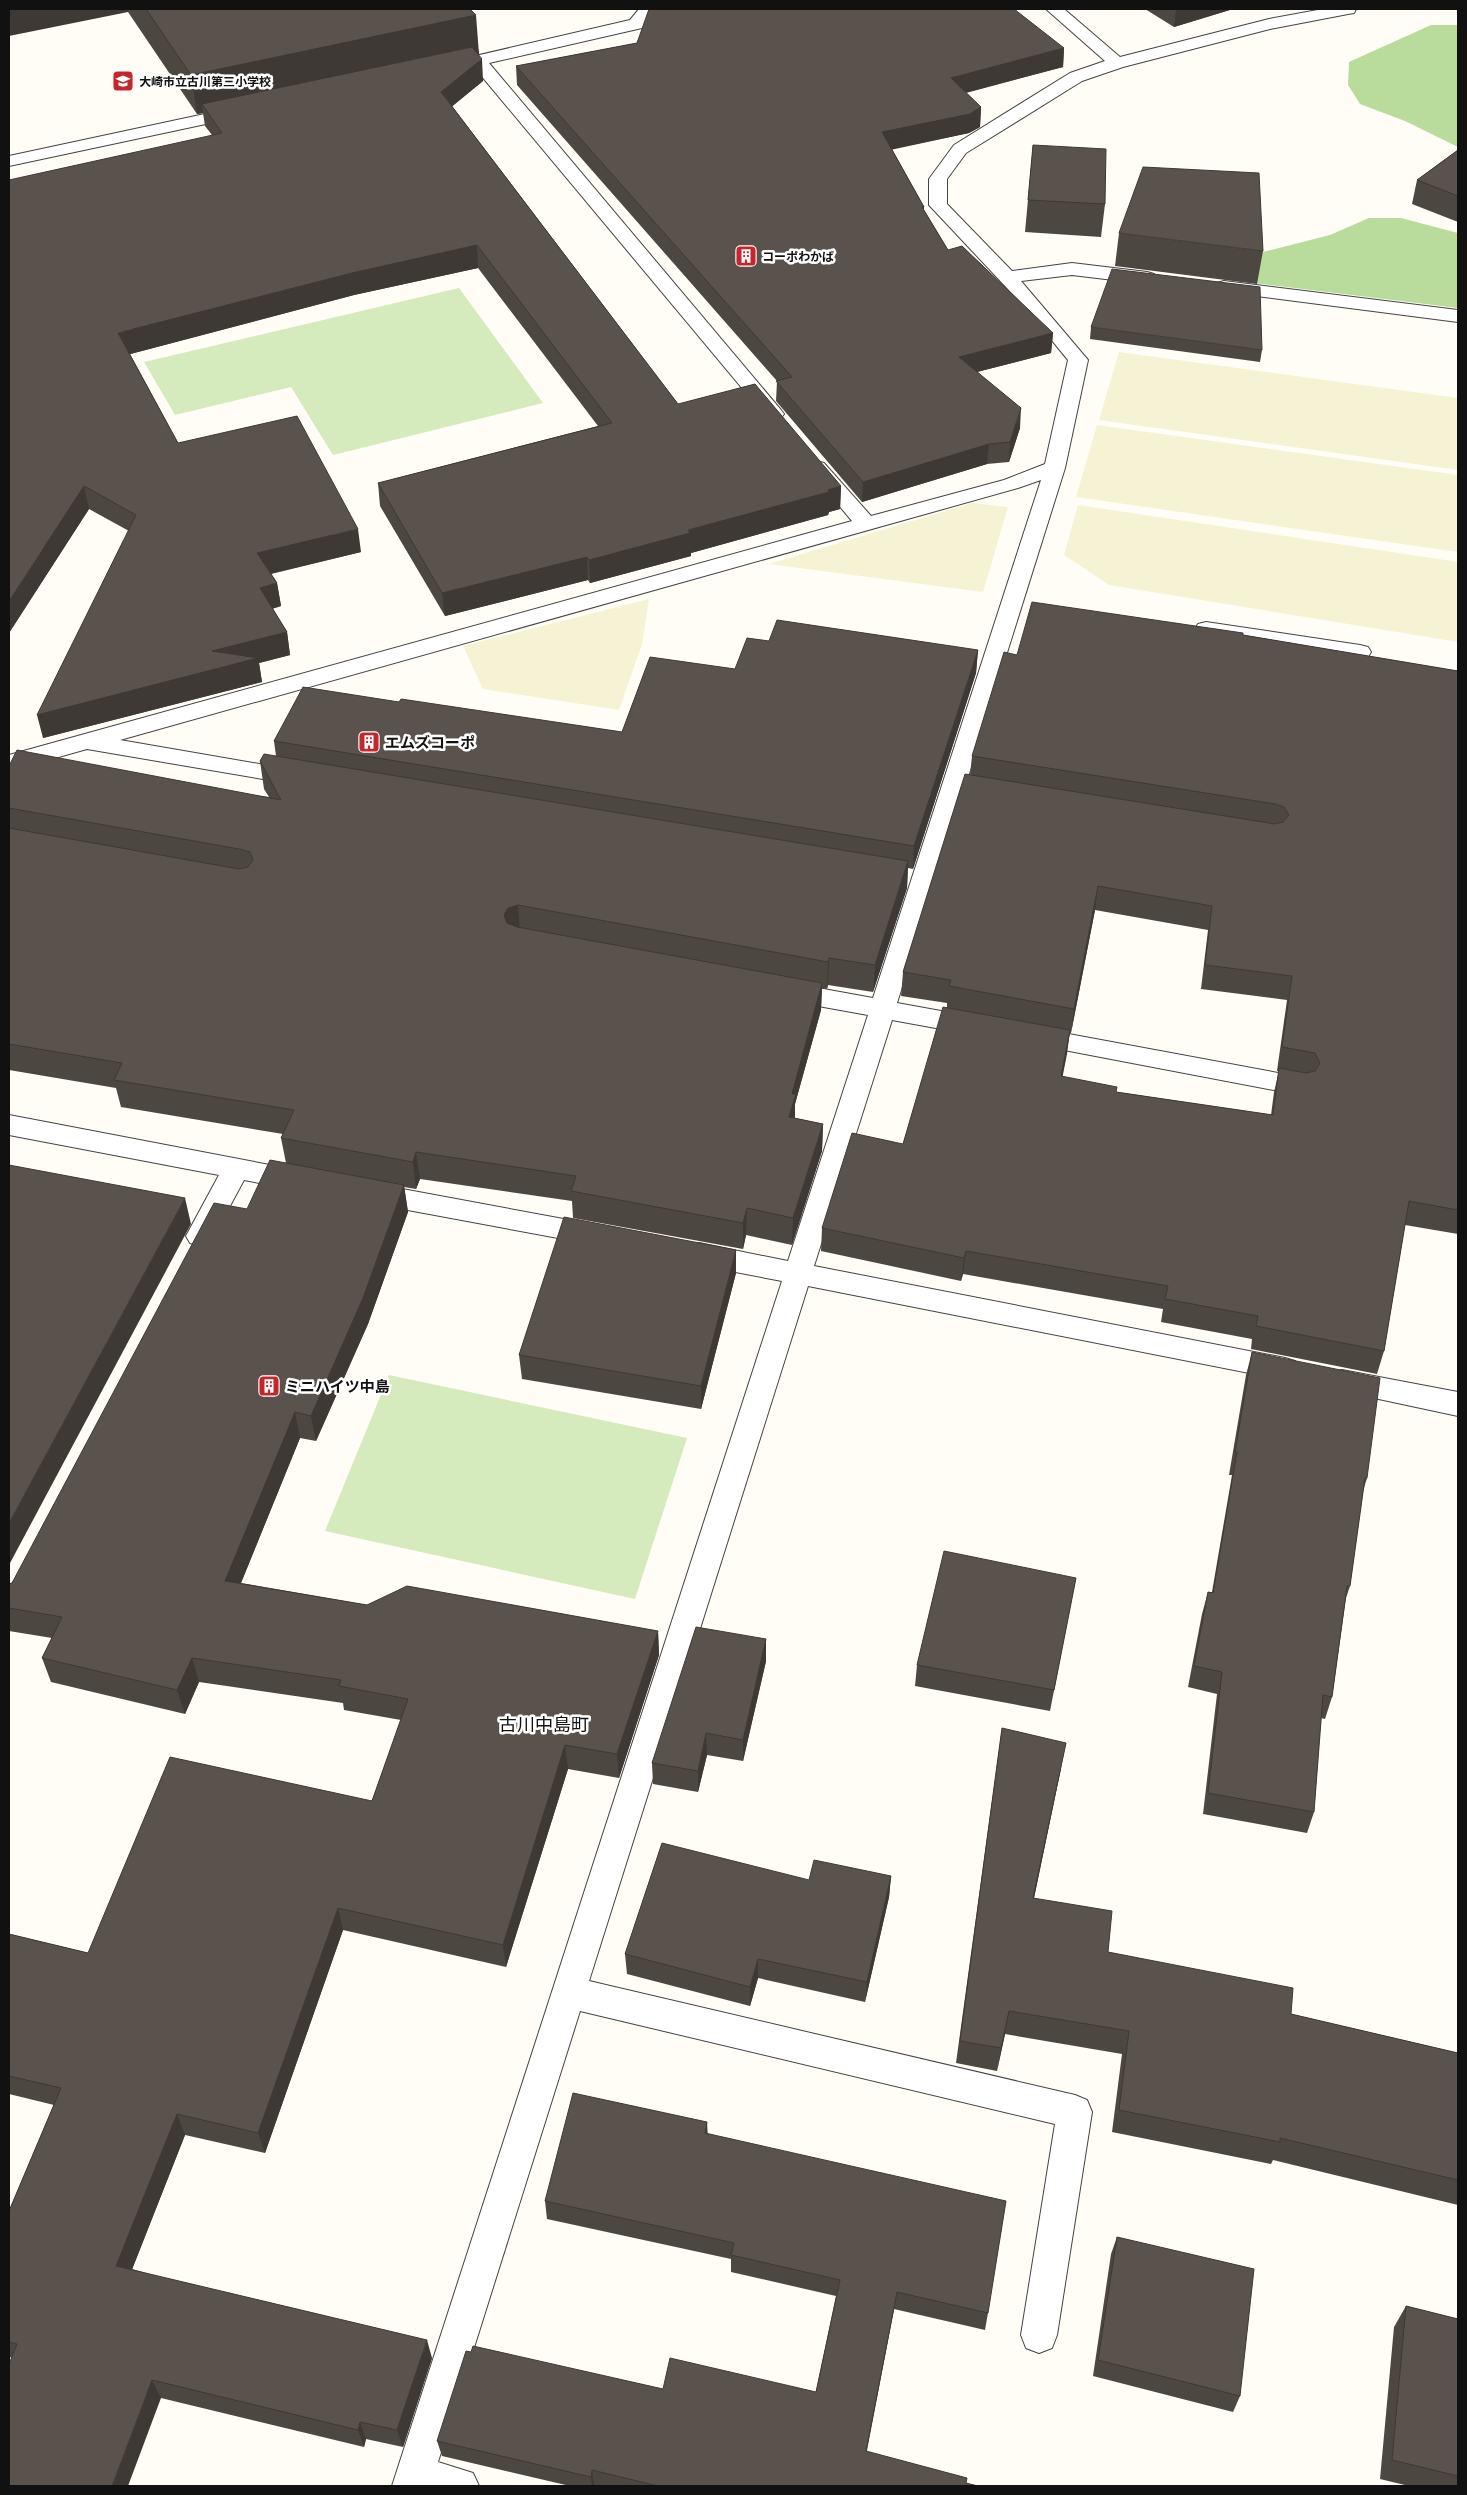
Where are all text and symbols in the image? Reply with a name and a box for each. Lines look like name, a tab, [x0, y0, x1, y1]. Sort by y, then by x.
school or university icon: 大崎市立古川第三小学校	[111, 69, 135, 93]
place label: 大崎市立古川第三小学校	[139, 74, 271, 89]
building icon: コーポわかば	[734, 244, 758, 268]
place label: コーポわかば	[762, 249, 834, 264]
building icon: エムズコーポ	[357, 730, 381, 754]
place label: エムズコーポ	[385, 733, 475, 752]
building icon: ミニハイツ中島	[257, 1374, 281, 1398]
place label: ミニハイツ中島	[285, 1377, 390, 1396]
district label: 古川中島町	[499, 1713, 589, 1736]

